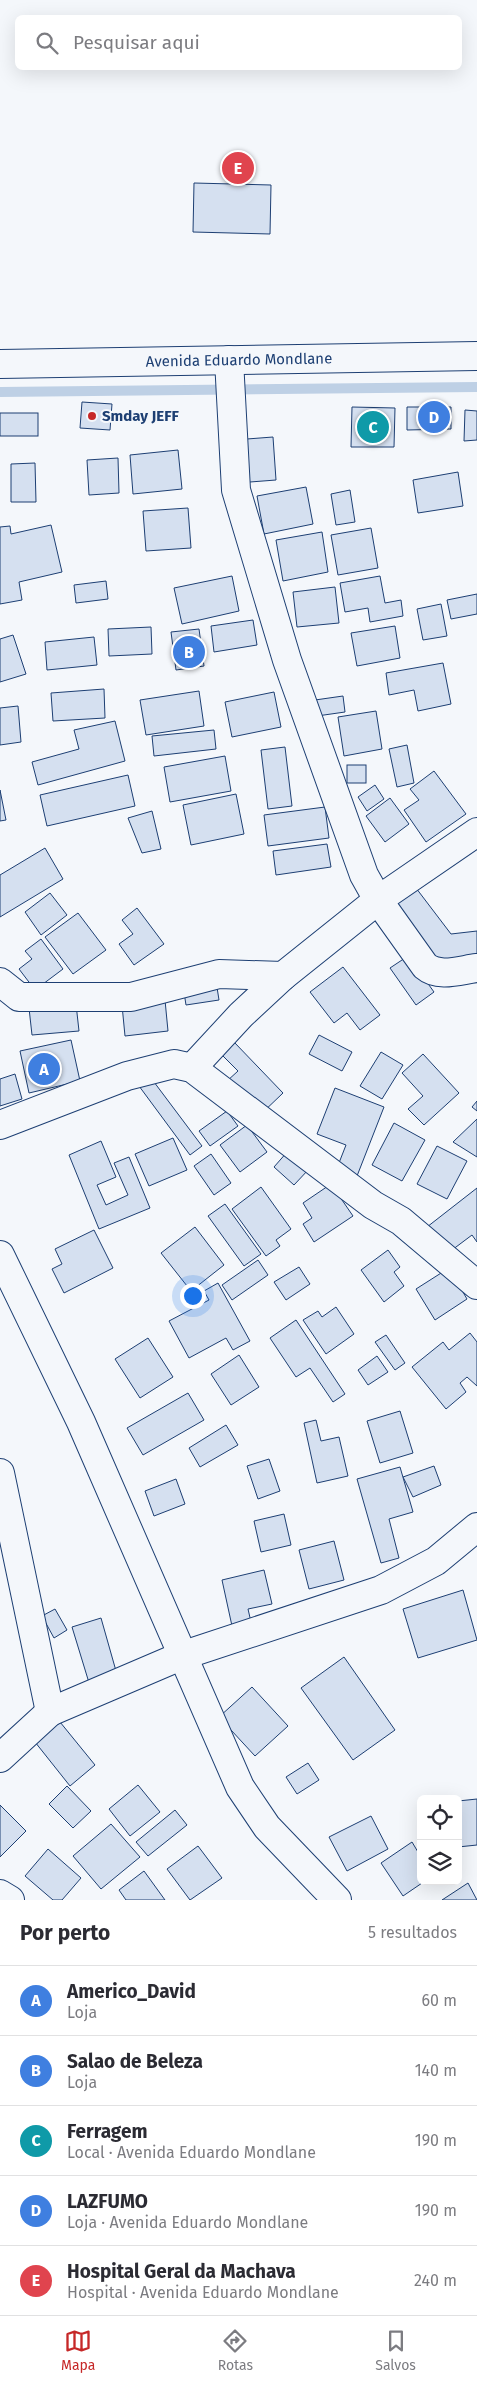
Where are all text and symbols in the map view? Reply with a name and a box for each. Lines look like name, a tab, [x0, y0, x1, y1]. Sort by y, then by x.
search box	[15, 15, 462, 70]
icon: search	[33, 29, 61, 57]
text: Pesquisar aqui	[73, 31, 200, 54]
pin: E	[222, 149, 254, 187]
street label: Avenida Eduardo Mondlane	[146, 349, 332, 371]
pin: D	[418, 398, 450, 436]
place label: Smday JEFF	[102, 407, 180, 425]
pin: C	[357, 408, 389, 446]
marker: Smday JEFF	[86, 410, 98, 422]
pin: B	[173, 633, 205, 671]
pin: A	[28, 1050, 60, 1088]
your location	[180, 1283, 206, 1309]
map controls	[417, 1795, 462, 1885]
button: locate	[417, 1795, 462, 1840]
button: layers	[417, 1840, 462, 1885]
text: Por perto	[20, 1920, 110, 1946]
text: 5 resultados	[368, 1923, 457, 1942]
text: Americo_David	[67, 1980, 196, 2003]
text: A	[31, 1991, 41, 2010]
text: 60 m	[422, 1991, 457, 2010]
text: Loja	[67, 2003, 97, 2022]
text: Salao de Beleza	[67, 2050, 203, 2073]
text: B	[31, 2061, 41, 2080]
text: 140 m	[415, 2061, 457, 2080]
text: Loja	[67, 2073, 97, 2092]
text: Ferragem	[67, 2120, 147, 2143]
text: C	[31, 2131, 41, 2150]
text: 190 m	[415, 2131, 457, 2150]
text: Local · Avenida Eduardo Mondlane	[67, 2143, 316, 2162]
text: LAZFUMO	[67, 2190, 148, 2213]
text: D	[31, 2201, 41, 2220]
text: 190 m	[415, 2201, 457, 2220]
text: Loja · Avenida Eduardo Mondlane	[67, 2213, 308, 2232]
text: Hospital Geral da Machava	[67, 2260, 296, 2283]
text: E	[32, 2271, 40, 2290]
text: 240 m	[414, 2271, 457, 2290]
text: Hospital · Avenida Eduardo Mondlane	[67, 2283, 339, 2302]
tab: Mapa	[61, 2327, 95, 2374]
tab: Rotas	[218, 2327, 253, 2374]
tab: Salvos	[375, 2327, 416, 2374]

